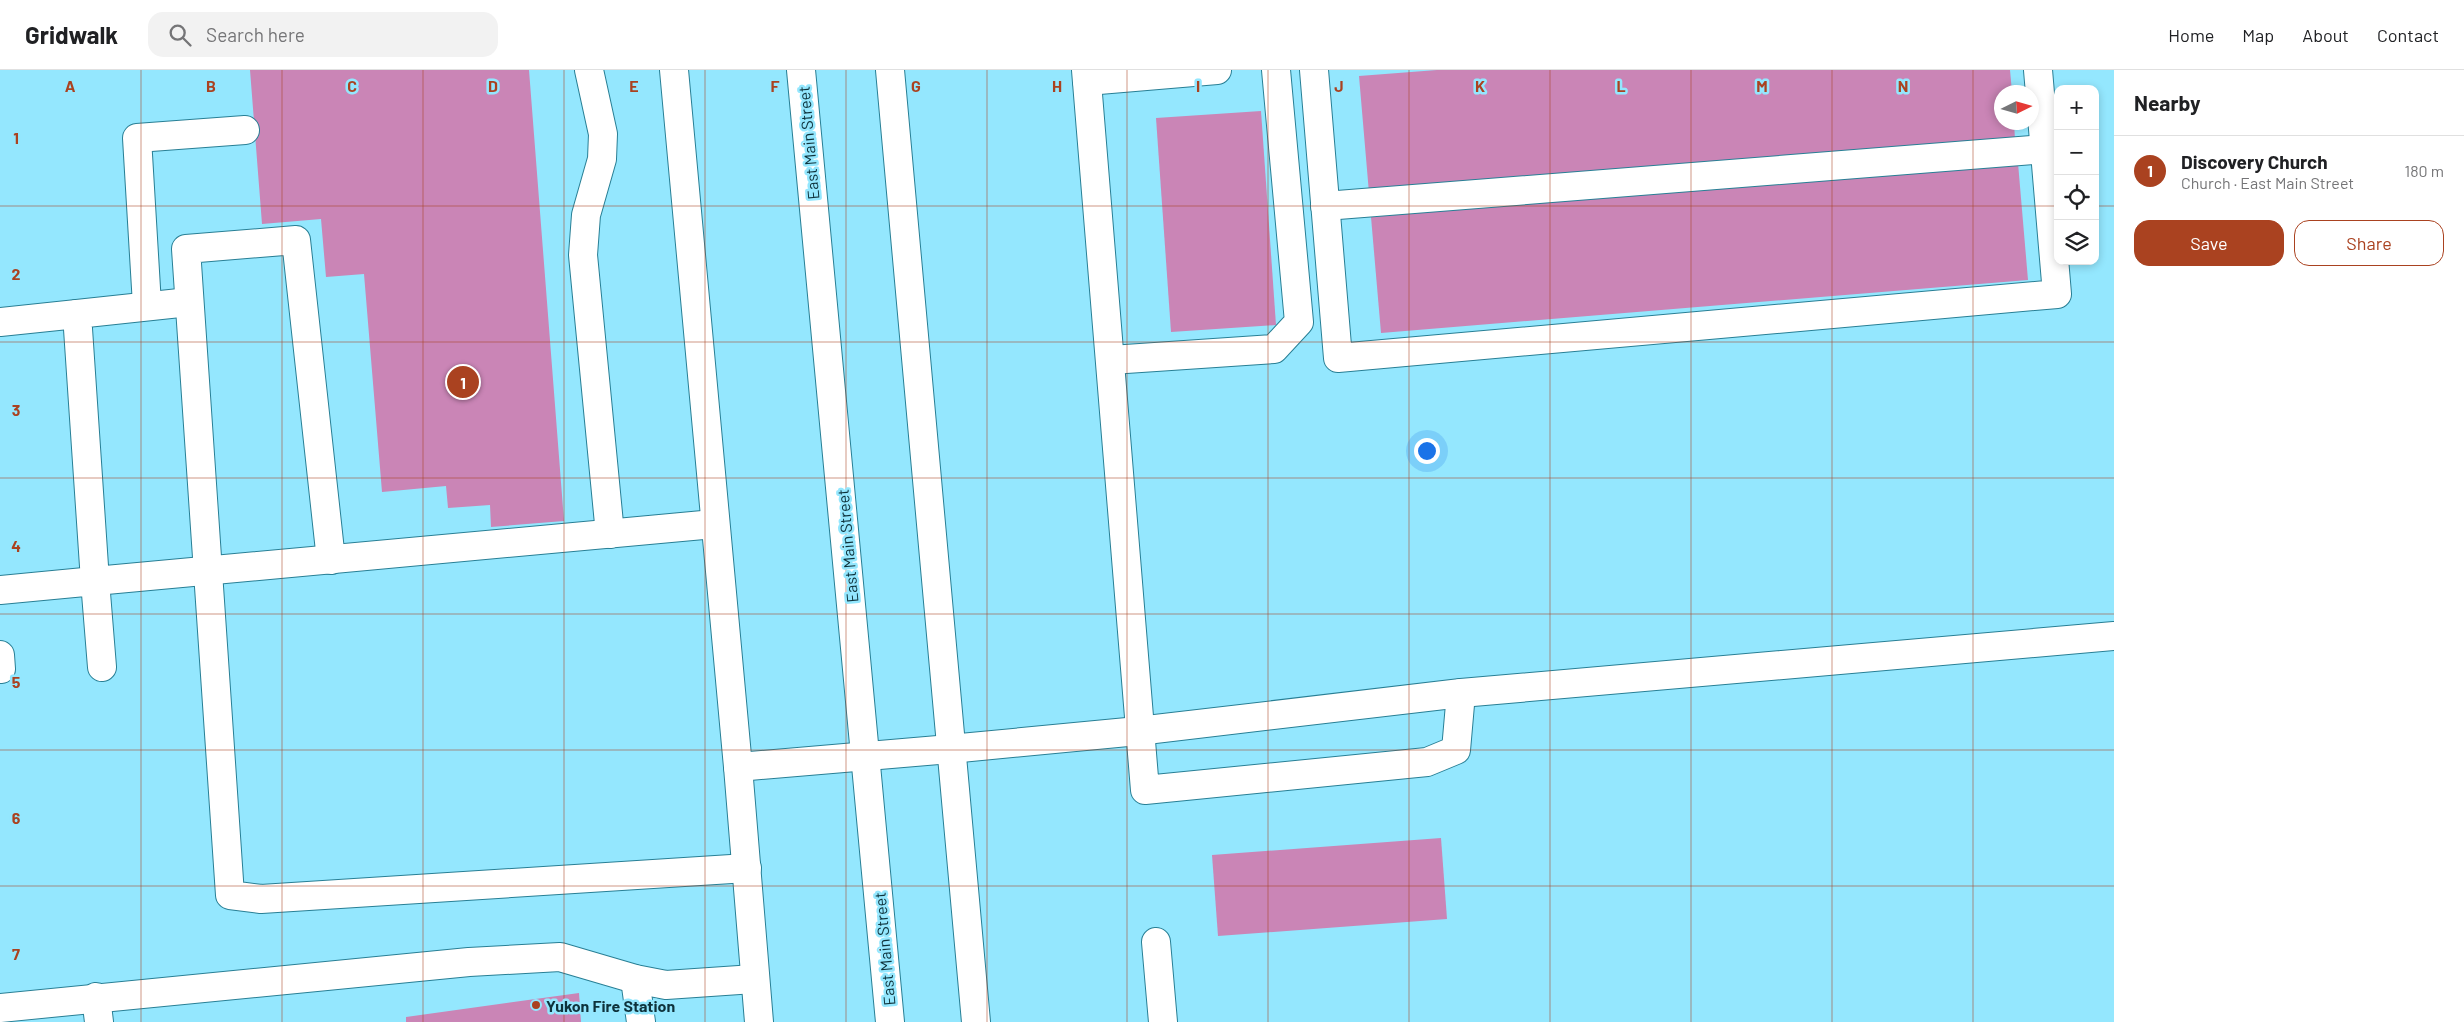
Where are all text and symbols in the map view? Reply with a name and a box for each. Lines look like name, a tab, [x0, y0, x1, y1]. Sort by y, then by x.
search box	[148, 12, 498, 57]
text: Gridwalk	[25, 20, 118, 49]
icon: search	[166, 21, 194, 49]
text: Search here	[206, 23, 305, 46]
text: Home	[2168, 24, 2214, 46]
text: Map	[2242, 24, 2274, 46]
text: About	[2302, 24, 2349, 46]
text: Contact	[2377, 24, 2439, 46]
text: A	[65, 76, 76, 95]
text: B	[206, 76, 216, 95]
text: C	[347, 76, 357, 95]
text: D	[488, 76, 498, 95]
text: E	[629, 76, 639, 95]
text: F	[771, 76, 780, 95]
text: G	[911, 76, 921, 95]
text: H	[1052, 76, 1062, 95]
text: I	[1196, 76, 1200, 95]
text: J	[1334, 76, 1344, 95]
text: K	[1475, 76, 1485, 95]
text: L	[1616, 76, 1626, 95]
text: M	[1756, 76, 1768, 95]
text: N	[1898, 76, 1908, 95]
north arrow	[1994, 85, 2039, 130]
map controls	[2054, 85, 2099, 265]
button: +	[2054, 85, 2099, 130]
street label: East Main Street	[794, 86, 822, 200]
text: Nearby	[2134, 90, 2200, 115]
text: 1	[13, 128, 19, 147]
button: −	[2054, 130, 2099, 175]
text: Discovery Church	[2181, 150, 2328, 173]
text: 1	[2147, 161, 2153, 180]
text: 180 m	[2405, 161, 2444, 180]
text: Church · East Main Street	[2181, 173, 2354, 192]
button: locate	[2054, 175, 2099, 220]
button: layers	[2054, 220, 2099, 265]
button: Save	[2134, 220, 2284, 266]
button: Share	[2294, 220, 2444, 266]
text: 2	[12, 264, 21, 283]
pin: 1	[447, 363, 479, 401]
text: 3	[12, 400, 20, 419]
your location	[1414, 438, 1440, 464]
street label: East Main Street	[833, 489, 861, 603]
text: 4	[11, 536, 21, 555]
text: 5	[12, 672, 21, 691]
text: 6	[12, 808, 21, 827]
street label: East Main Street	[870, 892, 898, 1006]
text: 7	[12, 944, 20, 963]
place label: Yukon Fire Station	[546, 996, 675, 1015]
marker: Yukon Fire Station	[530, 999, 542, 1011]

